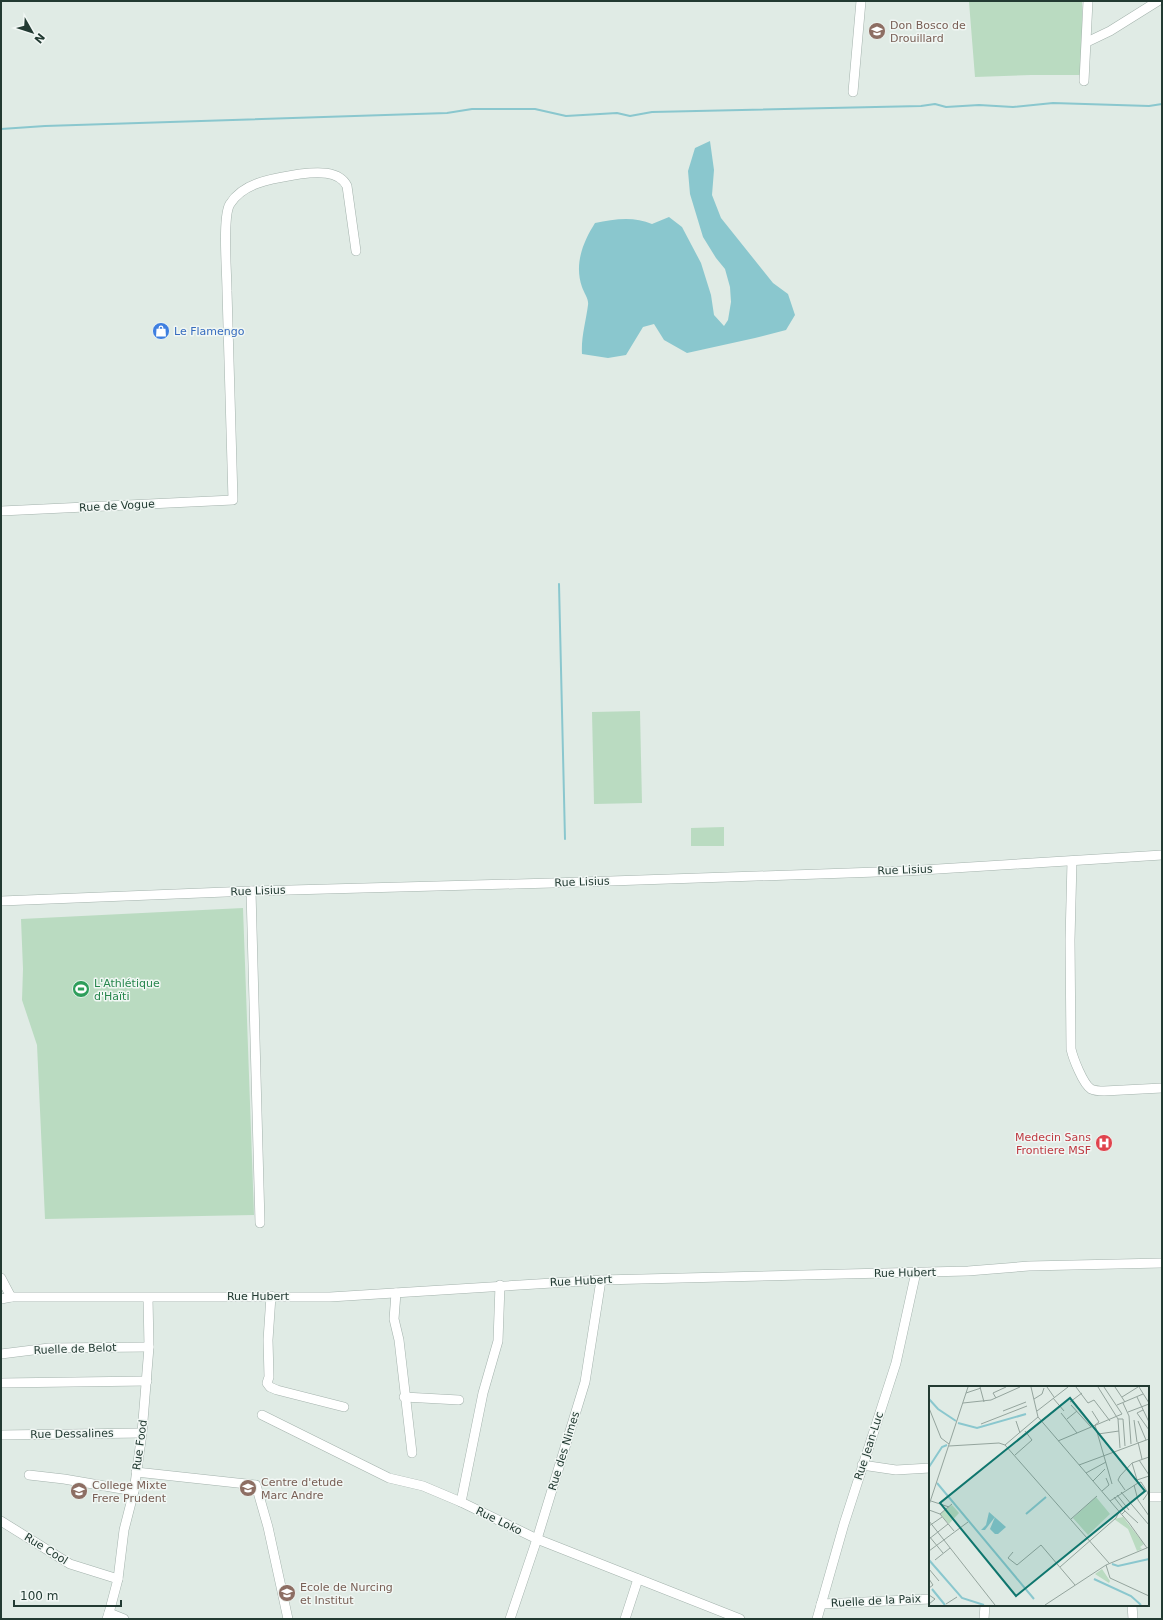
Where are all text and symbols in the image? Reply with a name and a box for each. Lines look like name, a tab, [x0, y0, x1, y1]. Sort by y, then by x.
north arrow	[12, 12, 52, 52]
place label: Don Bosco de Drouillard	[890, 19, 966, 45]
school or university icon: Don Bosco de Drouillard	[867, 21, 887, 41]
text: N	[31, 30, 47, 46]
shop icon: Le Flamengo	[151, 321, 171, 341]
place label: Le Flamengo	[174, 325, 245, 338]
street label: Rue de Vogue	[79, 498, 155, 514]
street label: Rue Lisius	[877, 863, 933, 877]
street label: Rue Lisius	[554, 875, 610, 889]
street label: Rue Lisius	[230, 884, 286, 898]
place label: L'Athlétique d'Haïti	[94, 977, 160, 1003]
sports icon: L'Athlétique d'Haïti	[71, 979, 91, 999]
place label: Medecin Sans Frontiere MSF	[1015, 1131, 1091, 1157]
hospital icon: Medecin Sans Frontiere MSF	[1094, 1133, 1114, 1153]
street label: Rue Hubert	[874, 1266, 937, 1280]
street label: Rue Hubert	[550, 1273, 613, 1289]
street label: Rue Hubert	[227, 1290, 290, 1303]
street label: Ruelle de Belot	[33, 1341, 117, 1357]
inset map	[929, 1386, 1149, 1606]
street label: Rue des Nimes	[546, 1410, 582, 1492]
street label: Rue Jean-Luc	[852, 1410, 886, 1482]
street label: Rue Food	[130, 1419, 150, 1471]
street label: Rue Dessalines	[30, 1427, 114, 1441]
place label: Centre d'etude Marc Andre	[261, 1476, 343, 1502]
school or university icon: Centre d'etude Marc Andre	[238, 1478, 258, 1498]
place label: College Mixte Frere Prudent	[92, 1479, 167, 1505]
school or university icon: College Mixte Frere Prudent	[69, 1481, 89, 1501]
street label: Rue Loko	[474, 1504, 524, 1538]
street label: Rue Cool	[22, 1531, 70, 1567]
place label: Ecole de Nurcing et Institut	[300, 1581, 393, 1607]
scale bar	[14, 1582, 121, 1608]
school or university icon: Ecole de Nurcing et Institut	[277, 1583, 297, 1603]
text: 100 m	[20, 1589, 58, 1603]
street label: Ruelle de la Paix	[831, 1592, 922, 1610]

